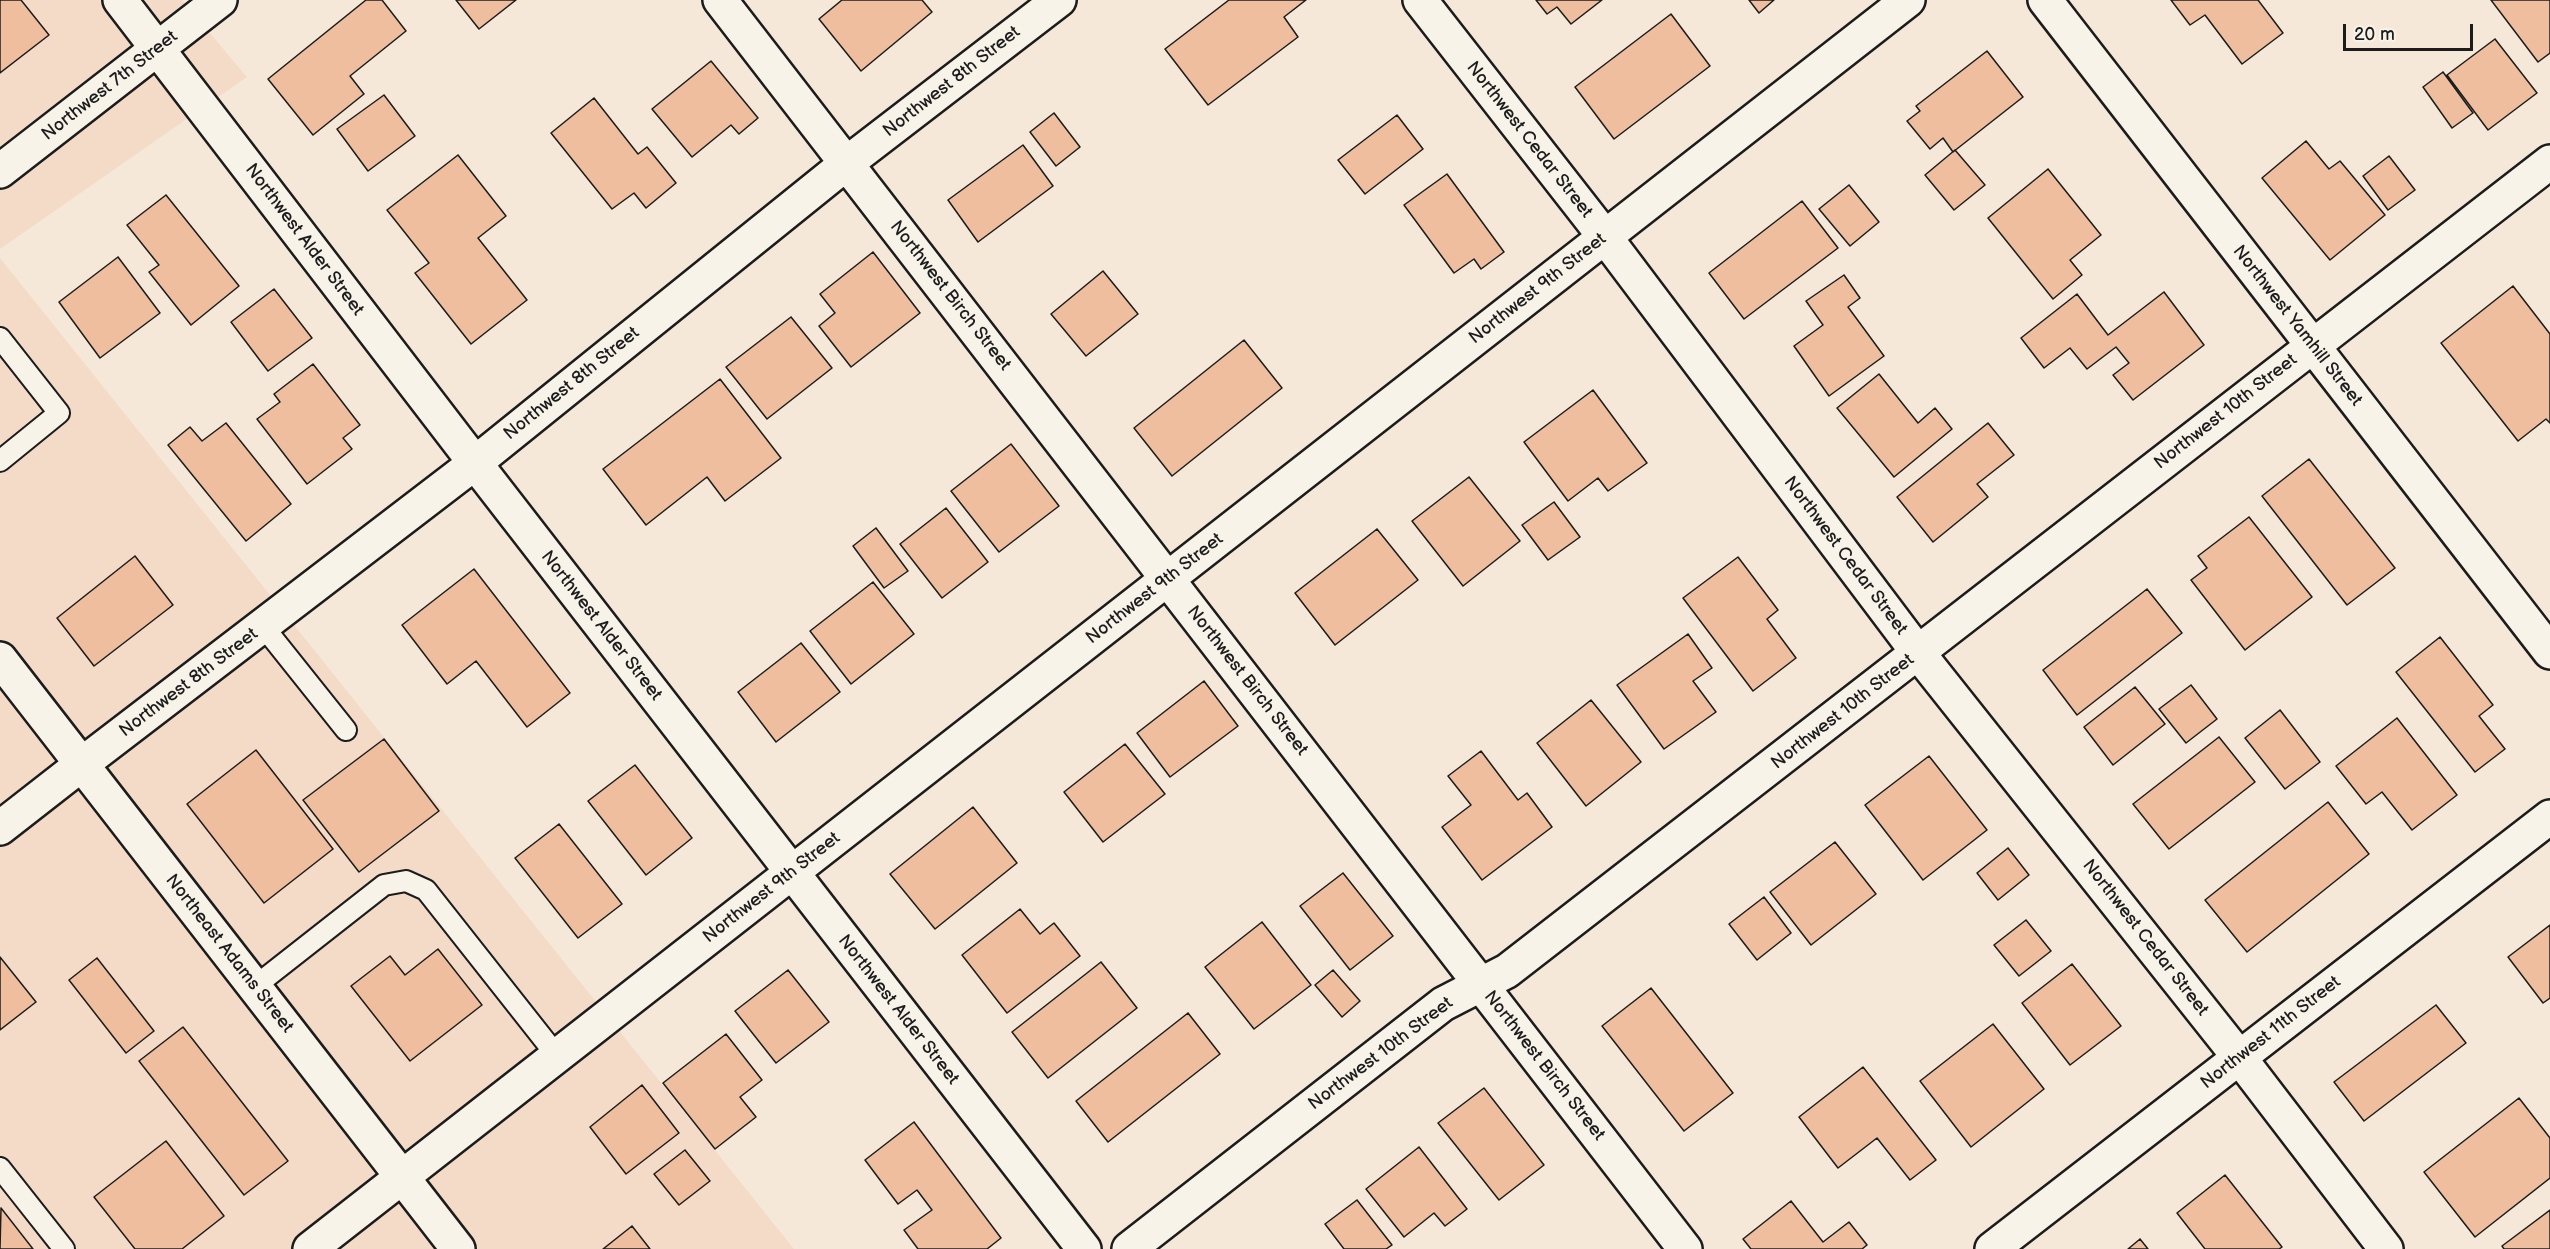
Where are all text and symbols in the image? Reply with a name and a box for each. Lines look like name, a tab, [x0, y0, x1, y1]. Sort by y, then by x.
scale bar	[2346, 12, 2476, 50]
street label: Northwest 8th Street	[879, 22, 1025, 142]
text: 20 m	[2354, 24, 2395, 45]
street label: Northwest 7th Street	[38, 26, 182, 146]
street label: Northwest Cedar Street	[1461, 58, 1597, 222]
street label: Northwest Alder Street	[240, 160, 368, 320]
street label: Northwest Birch Street	[885, 217, 1015, 375]
street label: Northwest 9th Street	[1465, 229, 1611, 349]
street label: Northwest Yamhill Street	[2227, 241, 2367, 411]
street label: Northwest 8th Street	[500, 323, 644, 445]
street label: Northwest 10th Street	[2150, 350, 2302, 474]
street label: Northwest Cedar Street	[1778, 473, 1912, 639]
street label: Northwest 9th Street	[1082, 529, 1228, 649]
street label: Northwest Alder Street	[536, 547, 666, 705]
street label: Northwest Birch Street	[1182, 602, 1312, 760]
street label: Northwest 8th Street	[115, 624, 263, 742]
street label: Northwest 10th Street	[1767, 650, 1919, 774]
street label: Northwest 9th Street	[699, 828, 845, 948]
street label: Northwest Cedar Street	[2077, 856, 2213, 1020]
street label: Northeast Adams Street	[160, 870, 298, 1038]
street label: Northwest Alder Street	[833, 931, 963, 1089]
street label: Northwest 11th Street	[2197, 972, 2345, 1094]
street label: Northwest Birch Street	[1479, 987, 1609, 1145]
street label: Northwest 10th Street	[1305, 993, 1457, 1115]

